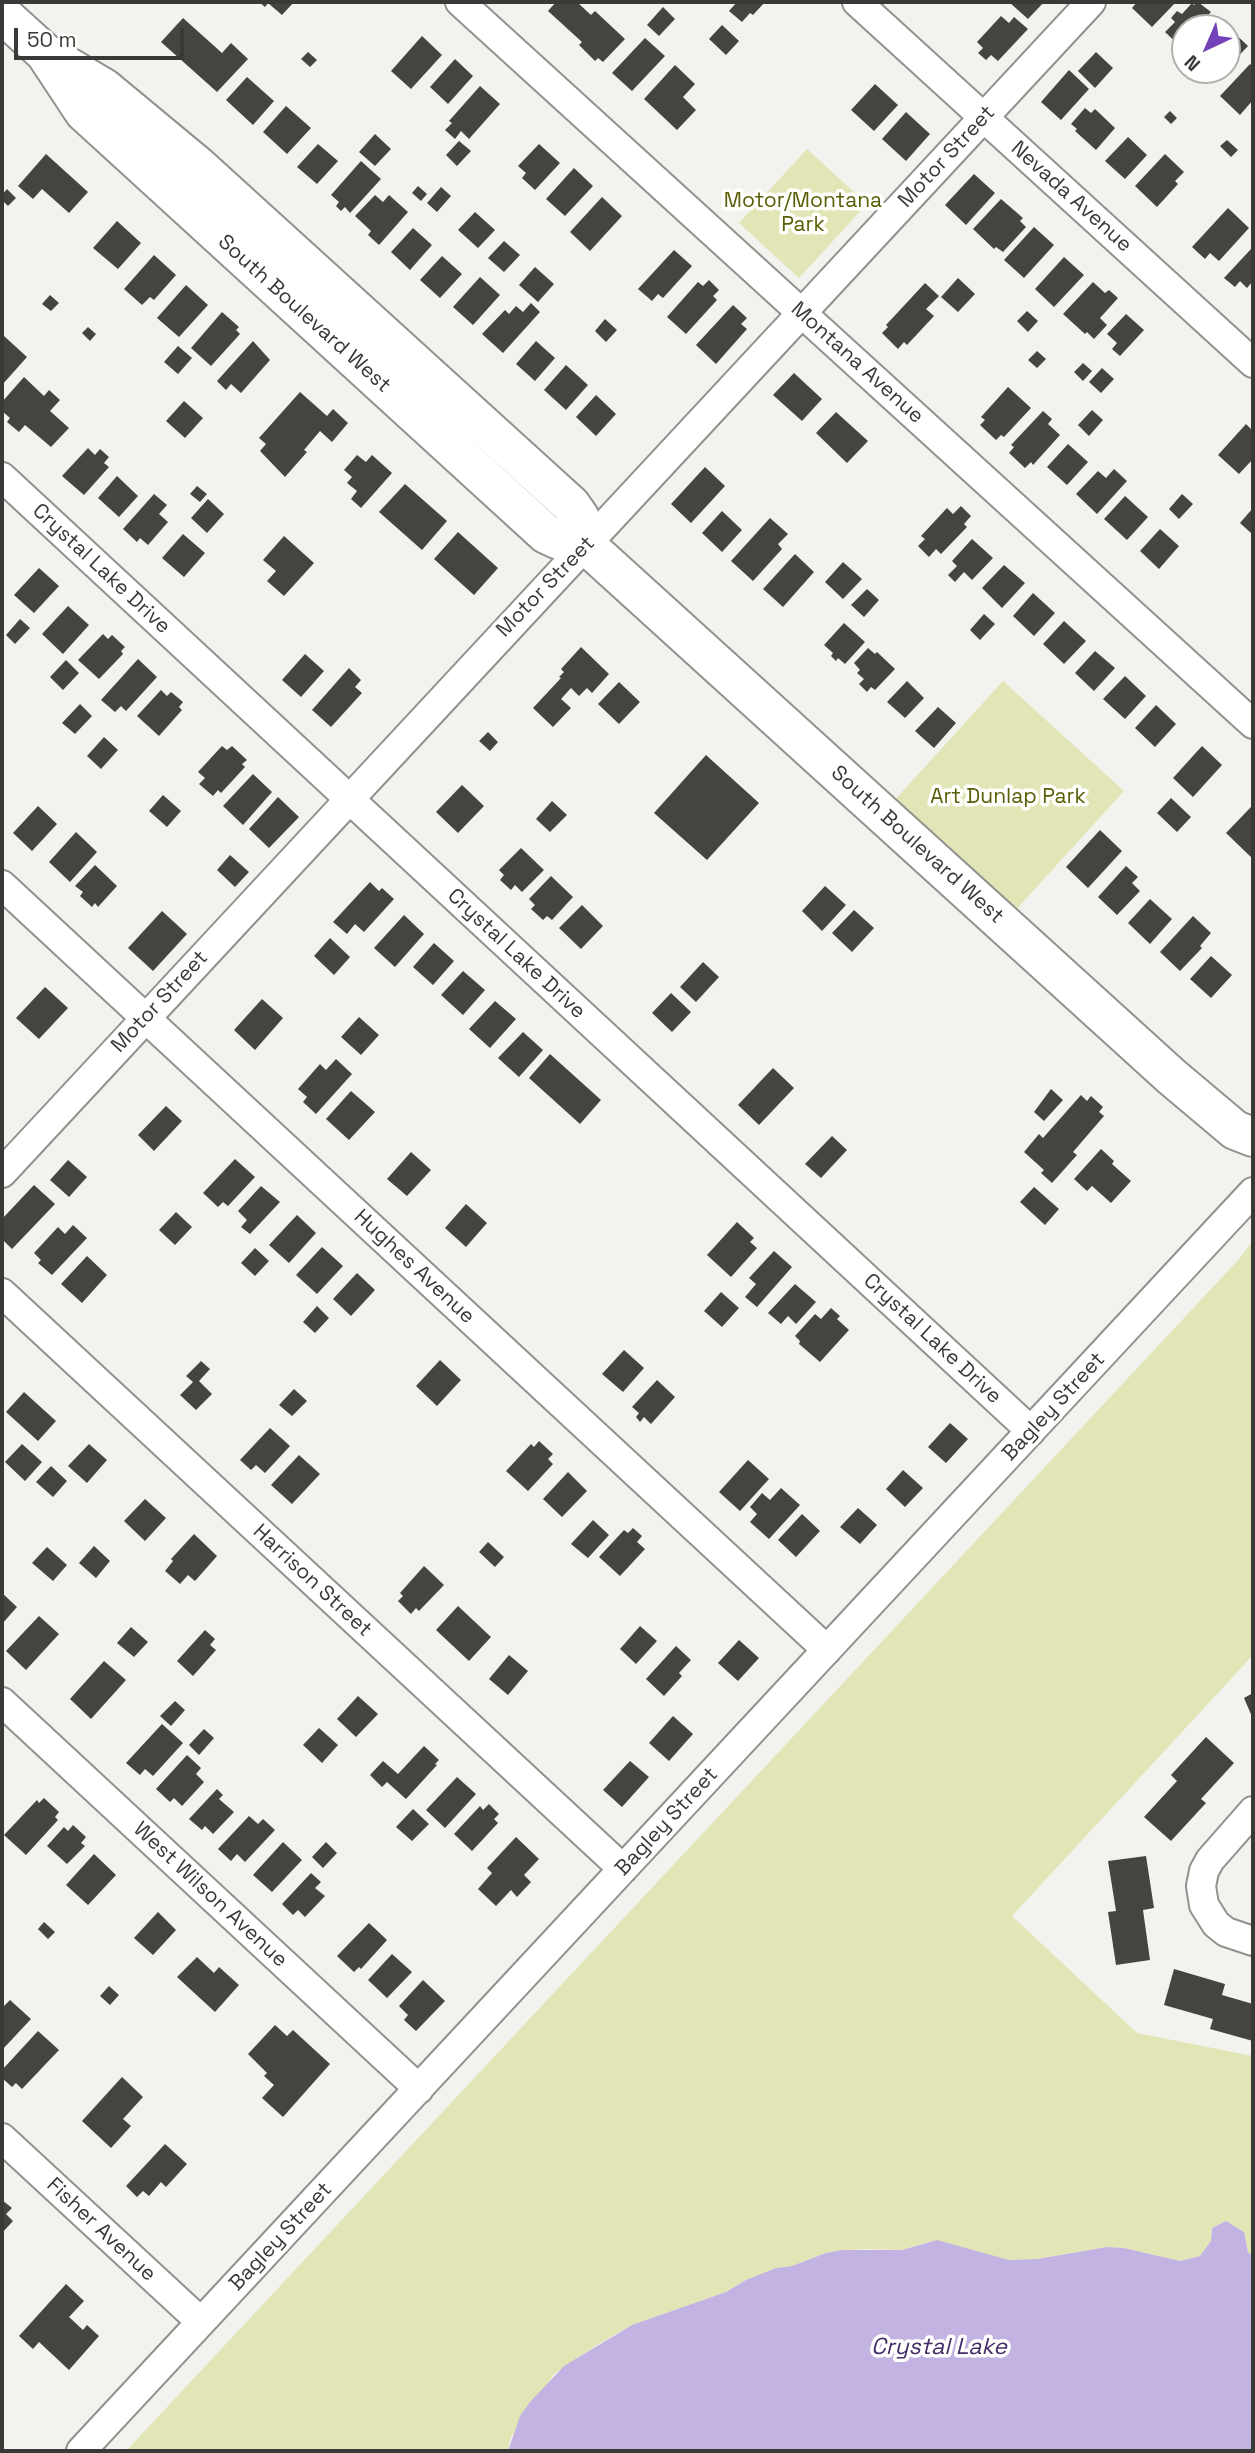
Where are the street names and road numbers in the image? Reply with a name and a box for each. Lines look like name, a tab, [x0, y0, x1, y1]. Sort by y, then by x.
street label: Motor Street	[893, 101, 1001, 213]
street label: Nevada Avenue	[1005, 136, 1137, 258]
street label: South Boulevard West	[212, 230, 396, 398]
street label: Montana Avenue	[785, 297, 929, 429]
street label: Crystal Lake Drive	[27, 499, 175, 639]
street label: Motor Street	[492, 531, 600, 643]
street label: South Boulevard West	[825, 761, 1009, 929]
street label: Crystal Lake Drive	[442, 884, 590, 1024]
street label: Motor Street	[106, 946, 214, 1058]
street label: Hughes Avenue	[348, 1205, 480, 1329]
street label: Crystal Lake Drive	[858, 1269, 1006, 1409]
street label: Bagley Street	[997, 1348, 1111, 1466]
street label: Harrison Street	[247, 1519, 377, 1643]
street label: Bagley Street	[610, 1763, 724, 1881]
street label: West Wilson Avenue	[128, 1817, 292, 1973]
street label: Fisher Avenue	[41, 2173, 161, 2287]
street label: Bagley Street	[224, 2178, 338, 2296]

